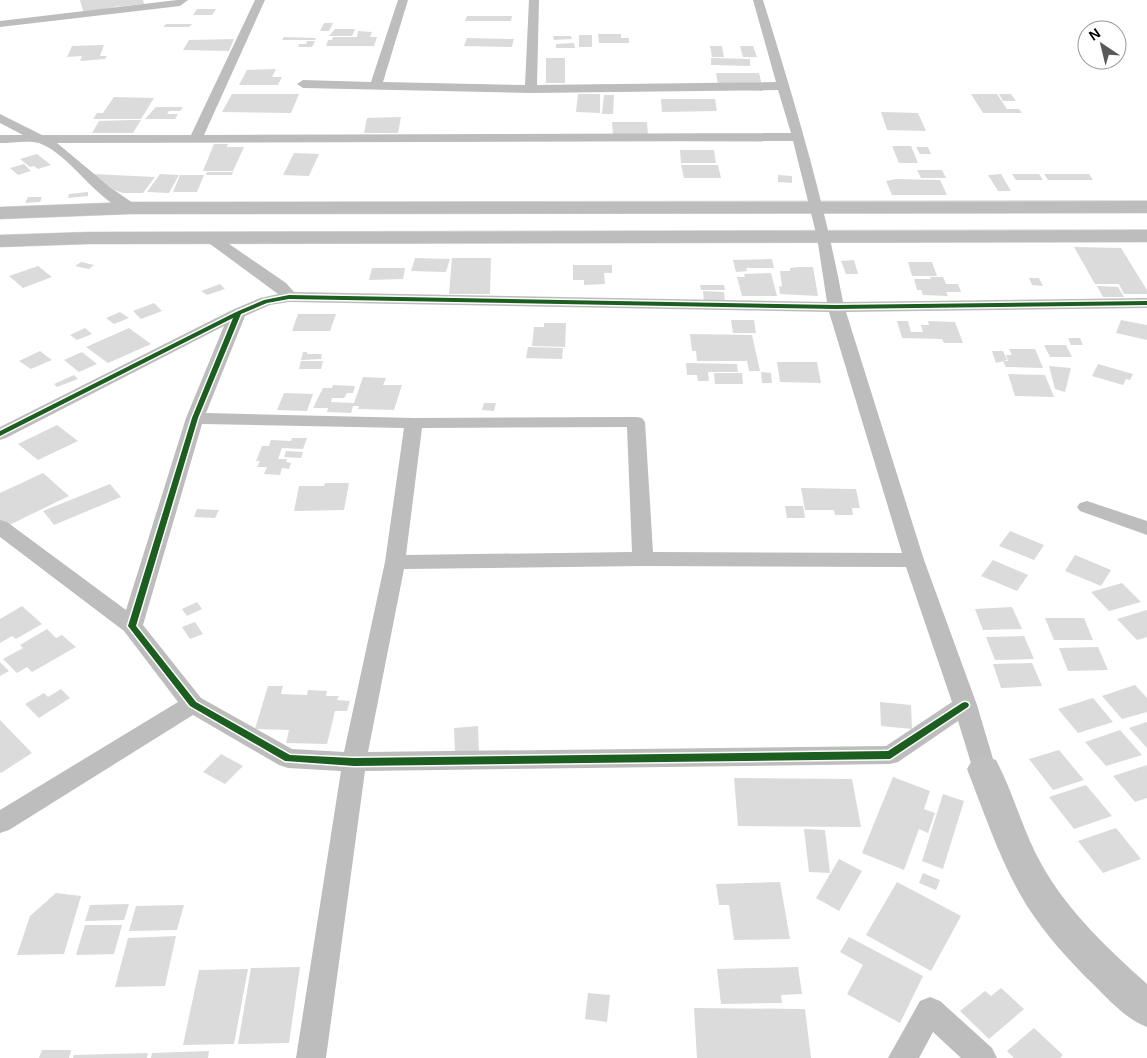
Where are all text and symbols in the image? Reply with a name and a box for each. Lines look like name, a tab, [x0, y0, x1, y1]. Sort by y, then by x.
north arrow	[1077, 20, 1127, 70]
text: N	[1086, 25, 1103, 44]

